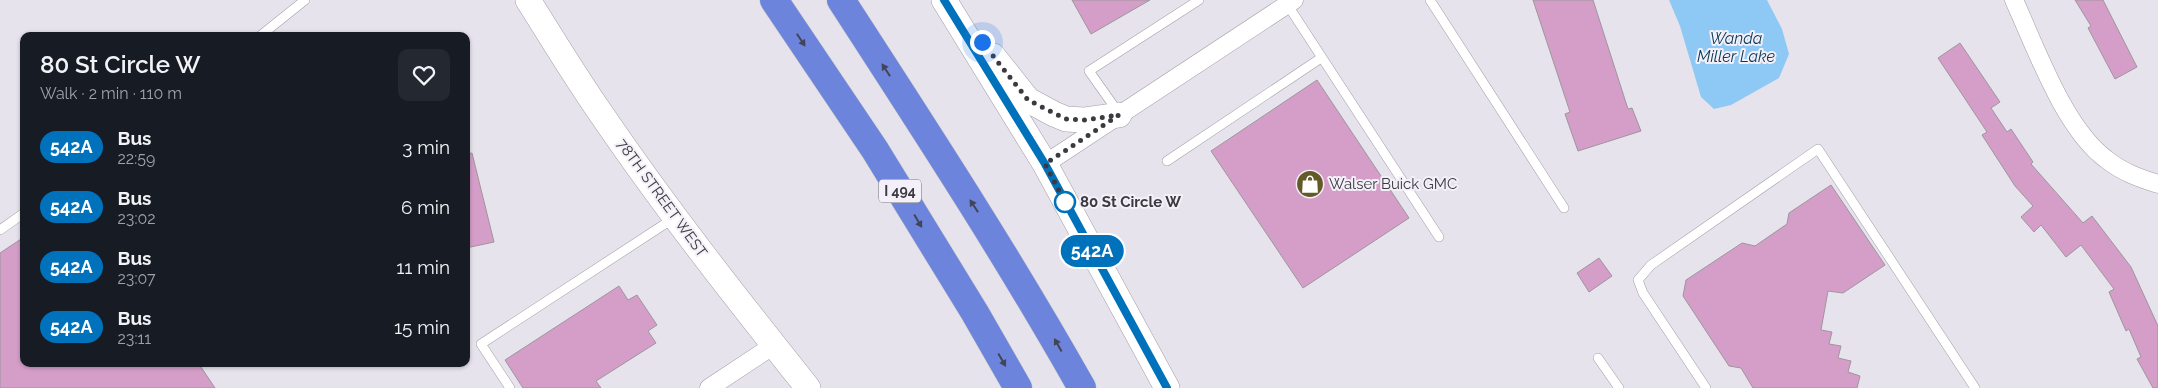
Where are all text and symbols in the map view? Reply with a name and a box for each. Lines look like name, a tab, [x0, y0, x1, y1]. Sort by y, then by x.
water label: Wanda Miller Lake	[1697, 29, 1775, 66]
your location	[970, 30, 995, 55]
one-way arrow	[797, 34, 806, 47]
button: heart	[398, 49, 450, 101]
text: 80 St Circle W	[40, 50, 200, 79]
one-way arrow	[881, 63, 891, 76]
text: Walk · 2 min · 110 m	[40, 84, 182, 103]
text: Bus	[118, 127, 152, 149]
street label: 78TH STREET WEST	[613, 135, 711, 261]
text: 542A	[50, 136, 93, 157]
text: 3 min	[402, 136, 450, 158]
text: 22:59	[118, 149, 155, 168]
shop icon: Walser Buick GMC	[1295, 169, 1325, 199]
place label: Walser Buick GMC	[1329, 175, 1457, 193]
road number: I 494	[879, 180, 921, 202]
text: Bus	[118, 187, 152, 209]
marker: 80 St Circle W	[1054, 191, 1076, 213]
place label: 80 St Circle W	[1080, 193, 1181, 211]
text: 542A	[50, 196, 93, 217]
text: 6 min	[401, 196, 450, 218]
one-way arrow	[970, 199, 979, 213]
text: 23:02	[118, 209, 156, 228]
one-way arrow	[914, 214, 923, 227]
line badge: 542A	[1057, 235, 1127, 267]
text: 542A	[1071, 240, 1113, 261]
text: Bus	[118, 247, 152, 269]
text: 542A	[50, 256, 93, 277]
text: 11 min	[396, 256, 450, 278]
text: 23:07	[118, 269, 156, 288]
text: Bus	[118, 307, 152, 329]
text: 542A	[50, 316, 93, 337]
text: 15 min	[394, 316, 450, 338]
text: 23:11	[118, 329, 151, 348]
one-way arrow	[1053, 339, 1062, 352]
one-way arrow	[998, 353, 1006, 368]

